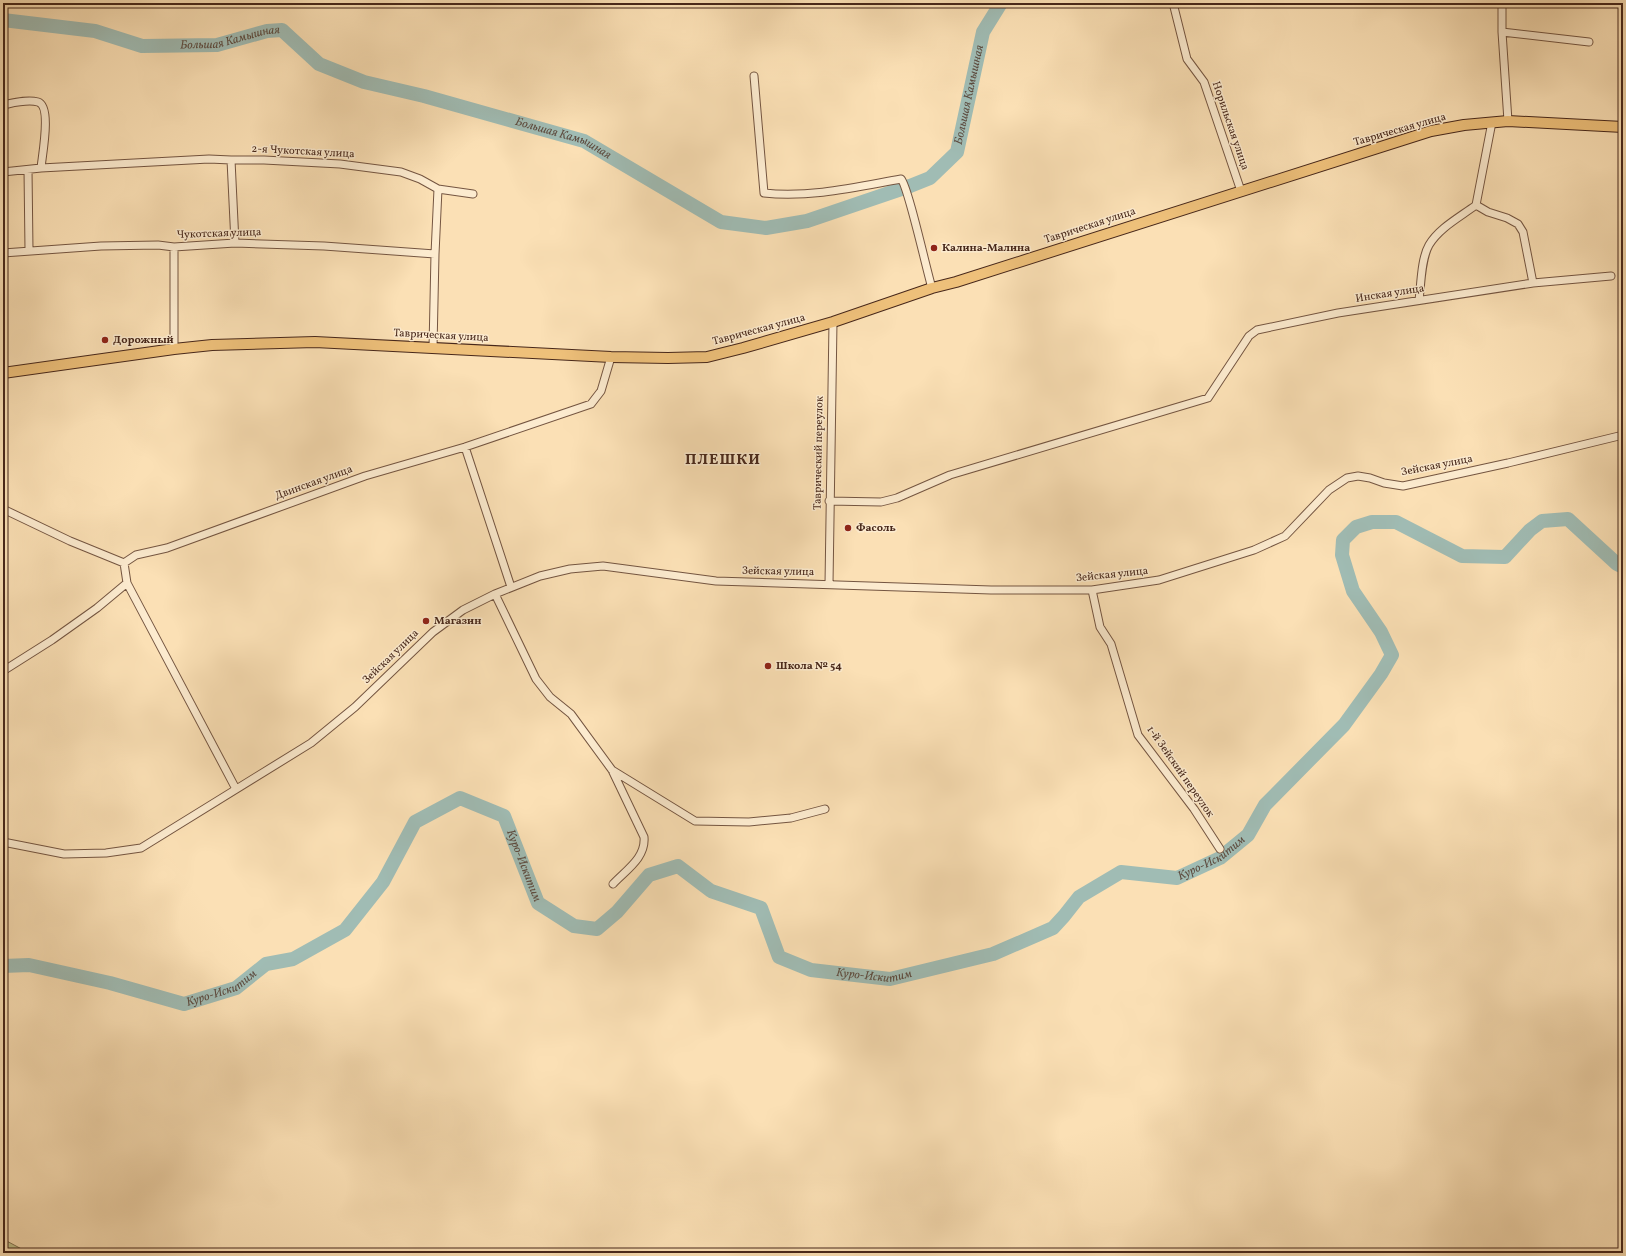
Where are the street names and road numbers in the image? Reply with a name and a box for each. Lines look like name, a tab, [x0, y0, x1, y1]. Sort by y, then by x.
street label: Норильская улица	[1208, 80, 1252, 173]
street label: Таврическая улица	[1352, 109, 1448, 150]
street label: 2-я Чукотская улица	[251, 142, 355, 162]
street label: Таврическая улица	[1042, 204, 1138, 248]
street label: Чукотская улица	[176, 225, 262, 243]
street label: Инская улица	[1355, 281, 1426, 307]
street label: Таврическая улица	[711, 310, 808, 350]
street label: Таврическая улица	[393, 326, 490, 346]
street label: Таврический переулок	[811, 396, 827, 510]
street label: Зейская улица	[1400, 452, 1475, 480]
street label: Двинская улица	[273, 462, 355, 504]
street label: Зейская улица	[742, 564, 815, 580]
street label: Зейская улица	[1075, 564, 1149, 586]
street label: Зейская улица	[360, 626, 423, 688]
street label: 1-й Зейский переулок	[1143, 723, 1217, 821]

